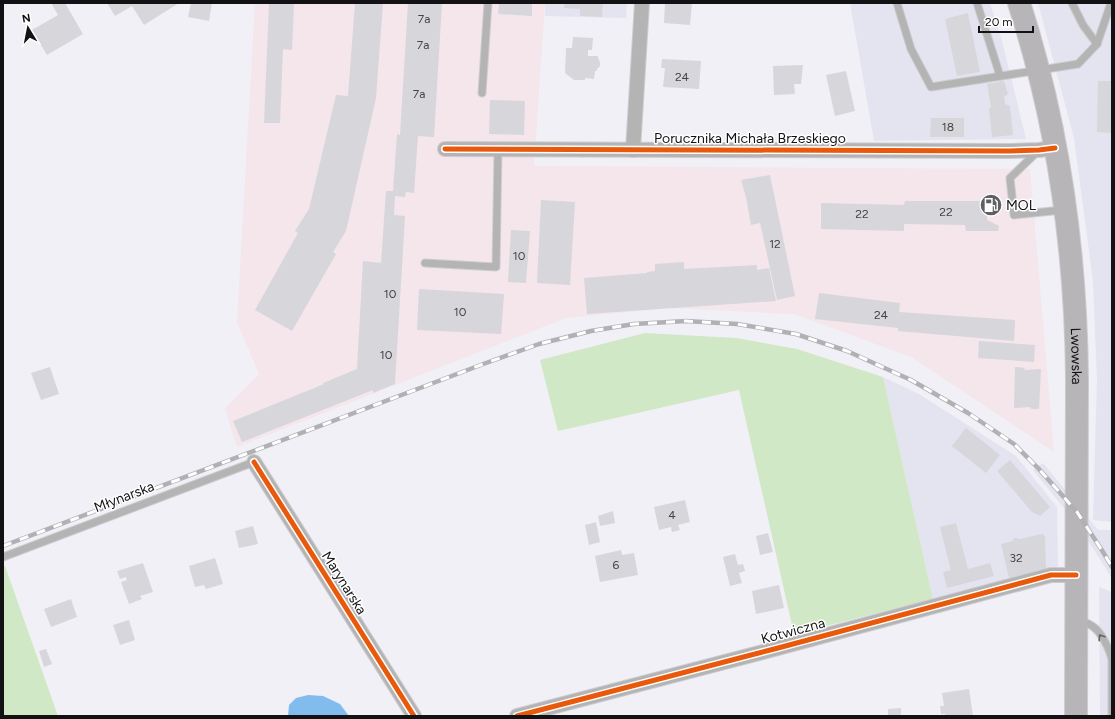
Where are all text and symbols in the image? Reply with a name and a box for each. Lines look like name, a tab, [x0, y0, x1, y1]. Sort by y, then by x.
north arrow	[8, 8, 48, 48]
scale bar	[979, 8, 1033, 34]
text: N	[21, 12, 32, 26]
house number: 7a	[418, 12, 430, 26]
text: 20 m	[985, 15, 1013, 29]
house number: 7a	[417, 38, 429, 52]
house number: 24	[675, 70, 690, 84]
house number: 7a	[413, 87, 425, 101]
house number: 18	[942, 120, 954, 134]
street label: Porucznika Michała Brzeskiego	[654, 130, 846, 147]
fuel station icon: MOL	[978, 192, 1004, 218]
place label: MOL	[1006, 197, 1037, 214]
house number: 22	[939, 205, 953, 219]
house number: 22	[855, 207, 869, 221]
house number: 12	[769, 237, 781, 251]
house number: 10	[513, 249, 526, 263]
house number: 10	[384, 287, 397, 301]
house number: 10	[454, 305, 467, 319]
house number: 24	[874, 308, 889, 322]
street label: Lwowska	[1067, 327, 1086, 385]
house number: 10	[380, 348, 393, 362]
street label: Młynarska	[91, 478, 157, 516]
house number: 4	[668, 508, 676, 522]
street label: Marynarska	[318, 548, 370, 618]
house number: 32	[1009, 551, 1023, 565]
house number: 6	[613, 558, 620, 572]
street label: Kotwiczna	[759, 614, 827, 648]
one-way arrow	[1099, 635, 1106, 642]

